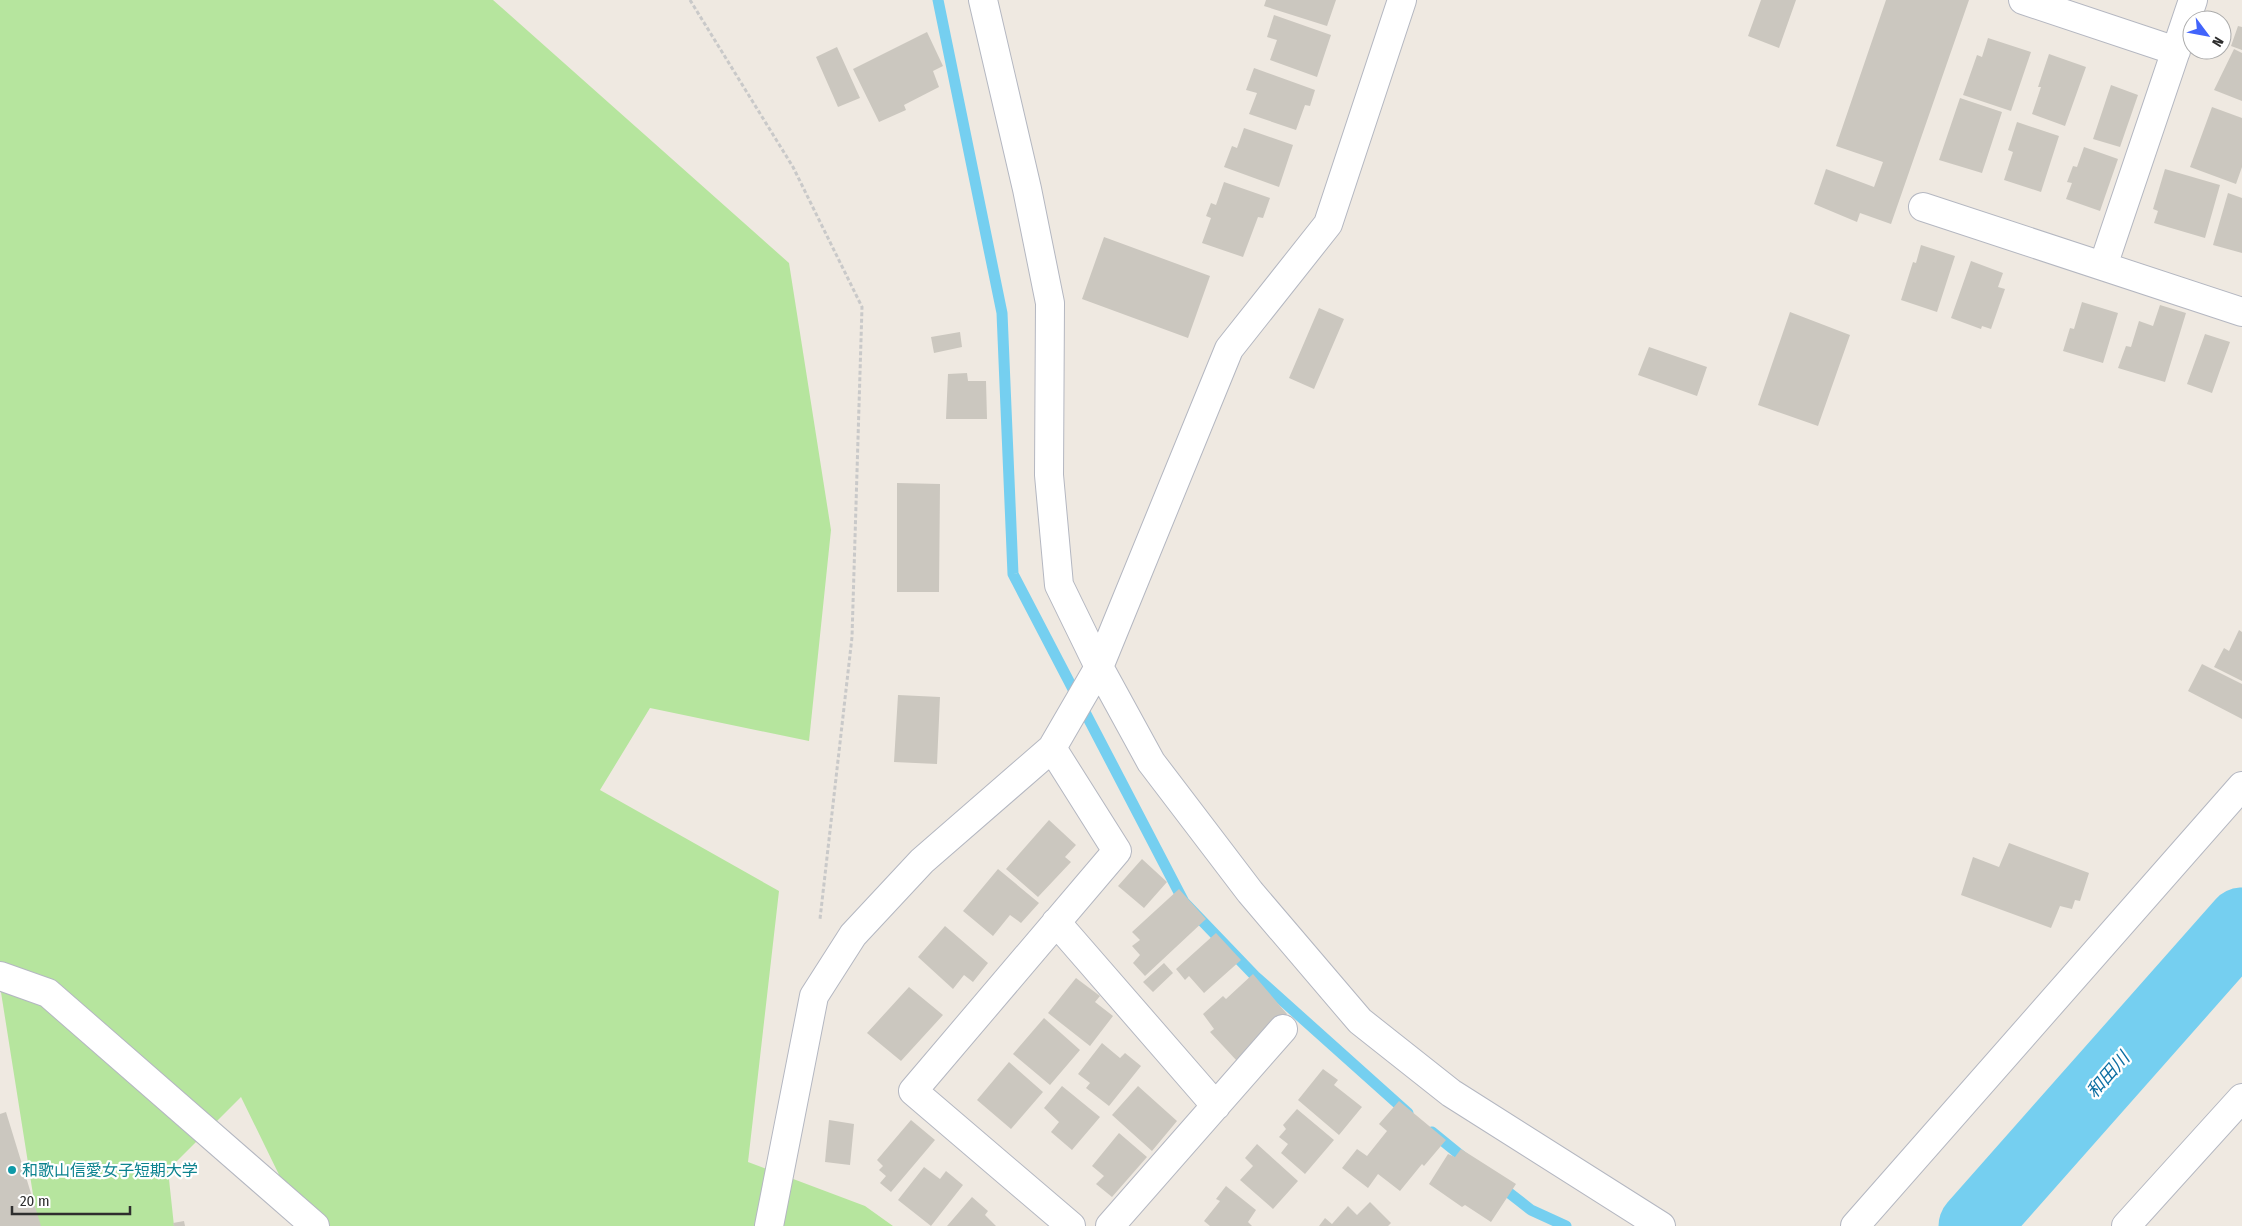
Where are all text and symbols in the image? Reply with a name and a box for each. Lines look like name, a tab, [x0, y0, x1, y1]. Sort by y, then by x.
north arrow	[2182, 10, 2232, 60]
text: N	[2208, 34, 2227, 50]
water label: 和田川	[2082, 1046, 2135, 1103]
place label: 和歌山信愛女子短期大学	[22, 1161, 198, 1180]
marker: 和歌山信愛女子短期大学	[6, 1164, 18, 1176]
scale bar	[12, 1184, 130, 1216]
text: 20 m	[20, 1192, 50, 1210]

